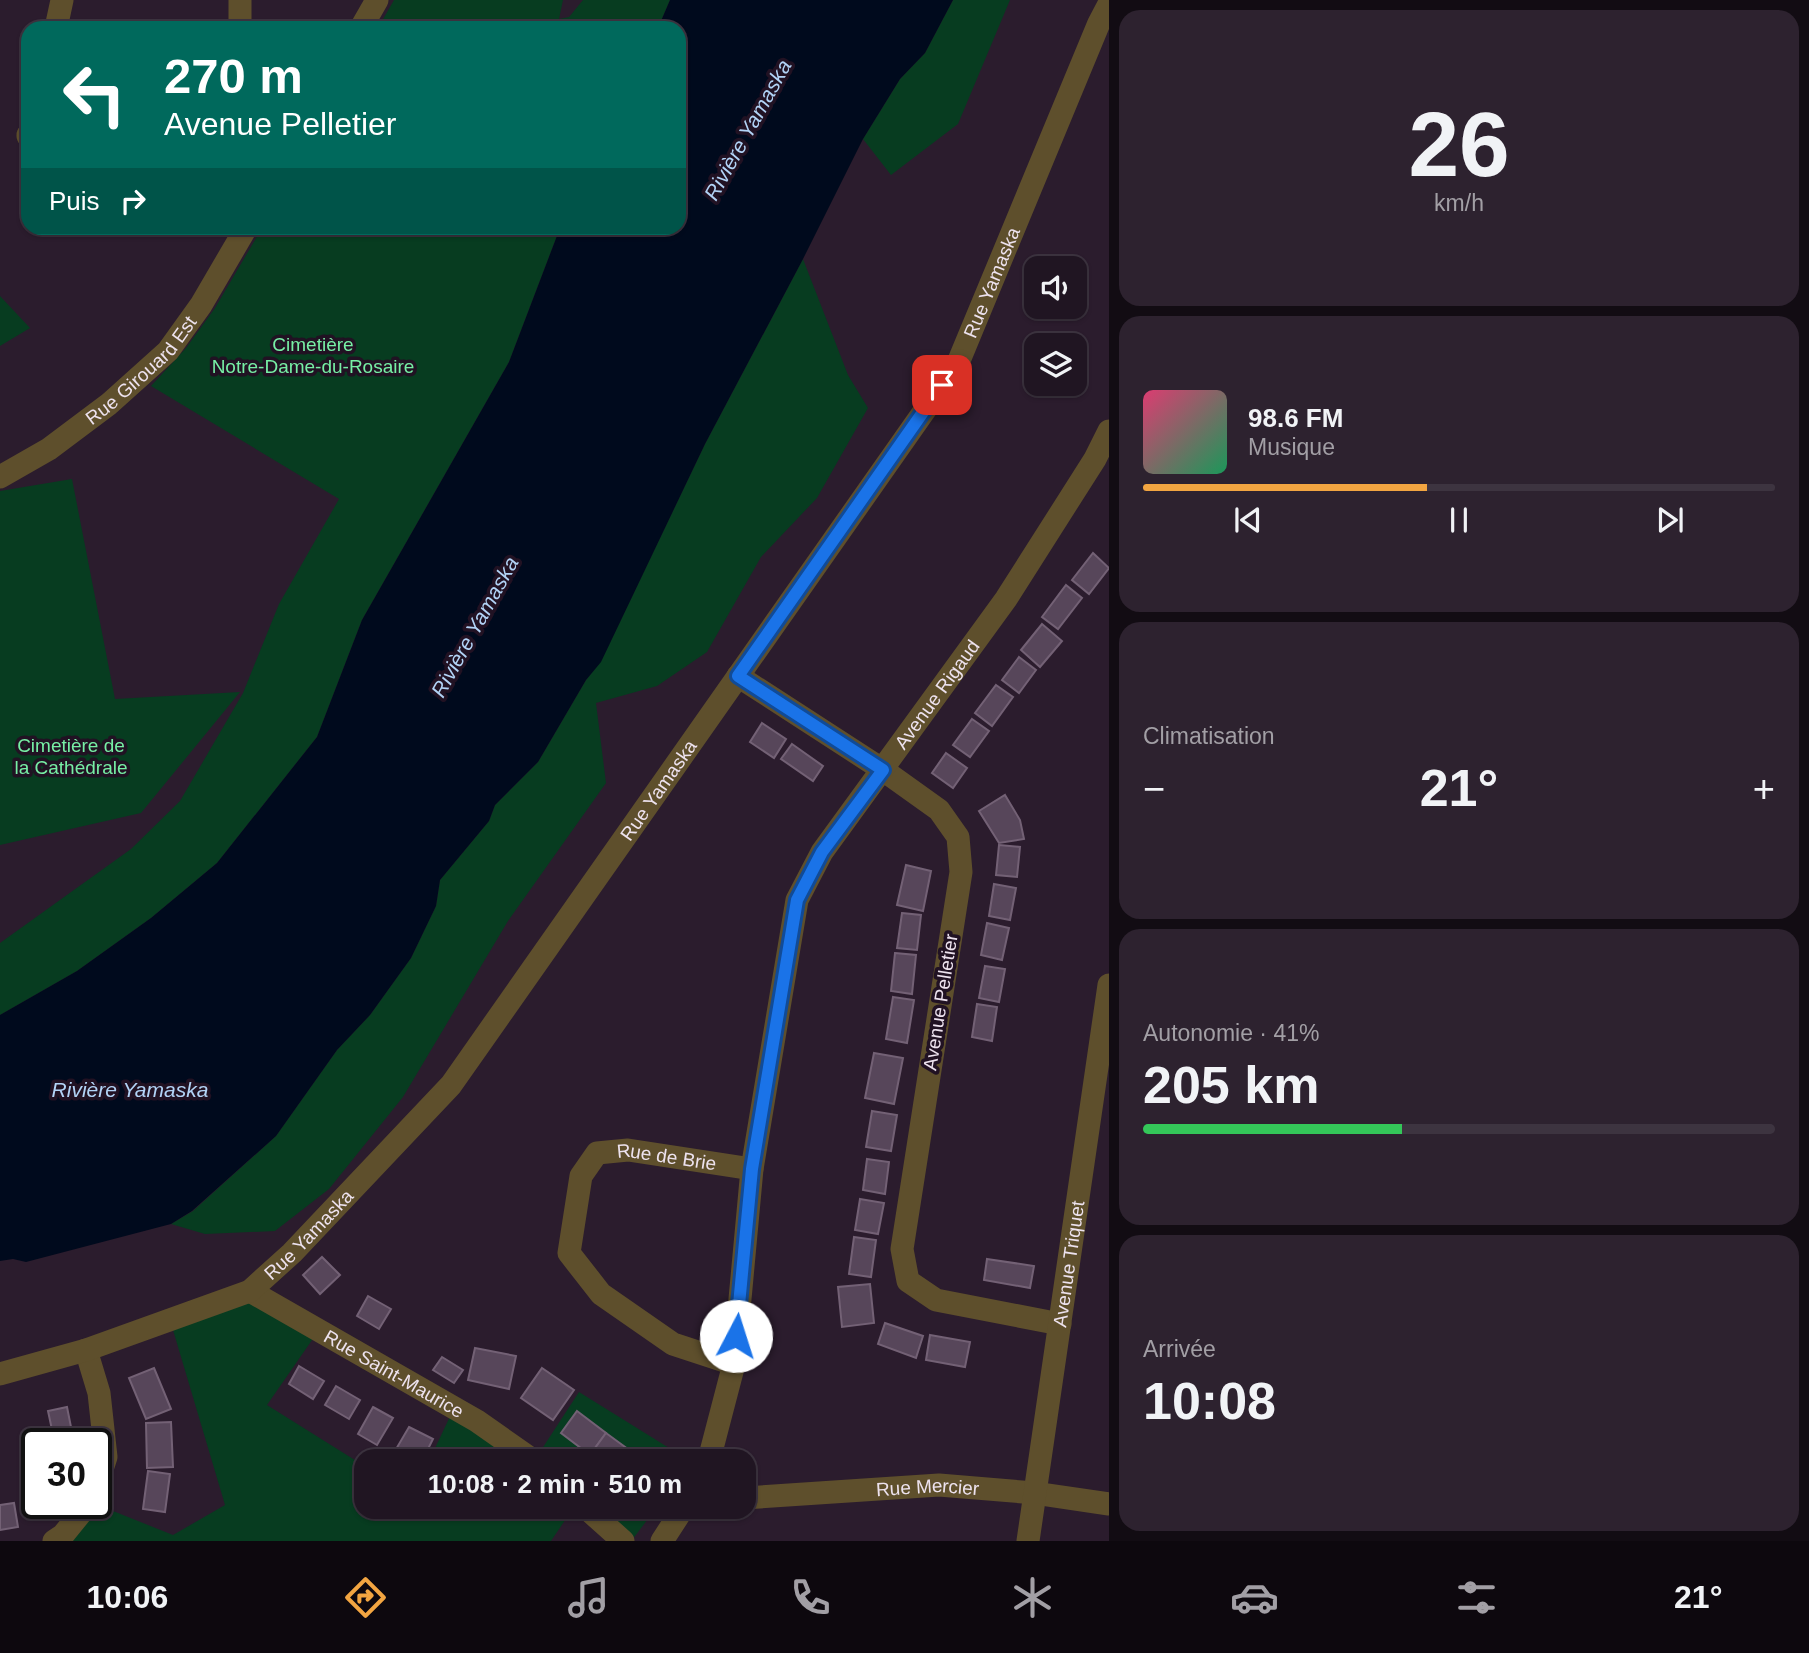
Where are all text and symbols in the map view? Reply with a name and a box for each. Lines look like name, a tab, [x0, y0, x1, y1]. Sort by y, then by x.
icon: left	[49, 49, 140, 140]
text: 270 m	[164, 49, 303, 103]
water label: Rivière Yamaska	[699, 56, 796, 204]
text: 26	[1408, 94, 1510, 195]
text: Avenue Pelletier	[164, 106, 396, 142]
icon: right	[114, 182, 152, 220]
text: Puis	[49, 186, 100, 216]
text: km/h	[1434, 190, 1484, 216]
street label: Rue Yamaska	[960, 224, 1024, 341]
map controls	[1024, 256, 1087, 396]
button: sound	[1024, 256, 1087, 319]
street label: Rue Girouard Est	[81, 312, 201, 429]
button: layers	[1024, 333, 1087, 396]
park label: Cimetière Notre-Dame-du-Rosaire	[212, 334, 414, 377]
pin	[912, 355, 972, 415]
icon: arrive	[923, 366, 961, 404]
text: 98.6 FM	[1248, 403, 1343, 433]
text: Musique	[1248, 434, 1335, 460]
icon: previous	[1229, 501, 1267, 539]
icon: pause	[1440, 501, 1478, 539]
icon: next	[1651, 501, 1689, 539]
water label: Rivière Yamaska	[426, 553, 523, 701]
street label: Avenue Rigaud	[890, 636, 984, 753]
text: Climatisation	[1143, 723, 1275, 749]
park label: Cimetière de la Cathédrale	[14, 735, 128, 778]
street label: Rue Yamaska	[616, 736, 701, 844]
text: 21°	[1420, 759, 1498, 817]
text: −	[1143, 768, 1165, 810]
text: +	[1753, 768, 1775, 810]
street label: Avenue Pelletier	[919, 932, 962, 1072]
text: Autonomie · 41%	[1143, 1020, 1319, 1046]
text: 205 km	[1143, 1056, 1319, 1114]
water label: Rivière Yamaska	[52, 1078, 208, 1101]
street label: Rue de Brie	[616, 1140, 718, 1174]
street label: Rue Yamaska	[260, 1185, 358, 1284]
street label: Avenue Triquet	[1049, 1199, 1089, 1329]
position arrow	[699, 1299, 773, 1373]
street label: Rue Saint-Maurice	[320, 1326, 467, 1422]
text: Arrivée	[1143, 1336, 1216, 1362]
text: 10:08	[1143, 1372, 1276, 1430]
speed limit sign: 30	[21, 1428, 112, 1519]
text: 10:08 · 2 min · 510 m	[428, 1469, 682, 1499]
street label: Rue Mercier	[875, 1475, 981, 1500]
icon: directions	[341, 1573, 390, 1622]
icon: music	[564, 1573, 613, 1622]
icon: phone	[786, 1573, 835, 1622]
icon: climate	[1008, 1573, 1057, 1622]
icon: car	[1230, 1573, 1279, 1622]
icon: filters	[1452, 1573, 1501, 1622]
text: 10:06	[87, 1579, 168, 1615]
text: 21°	[1674, 1579, 1722, 1615]

